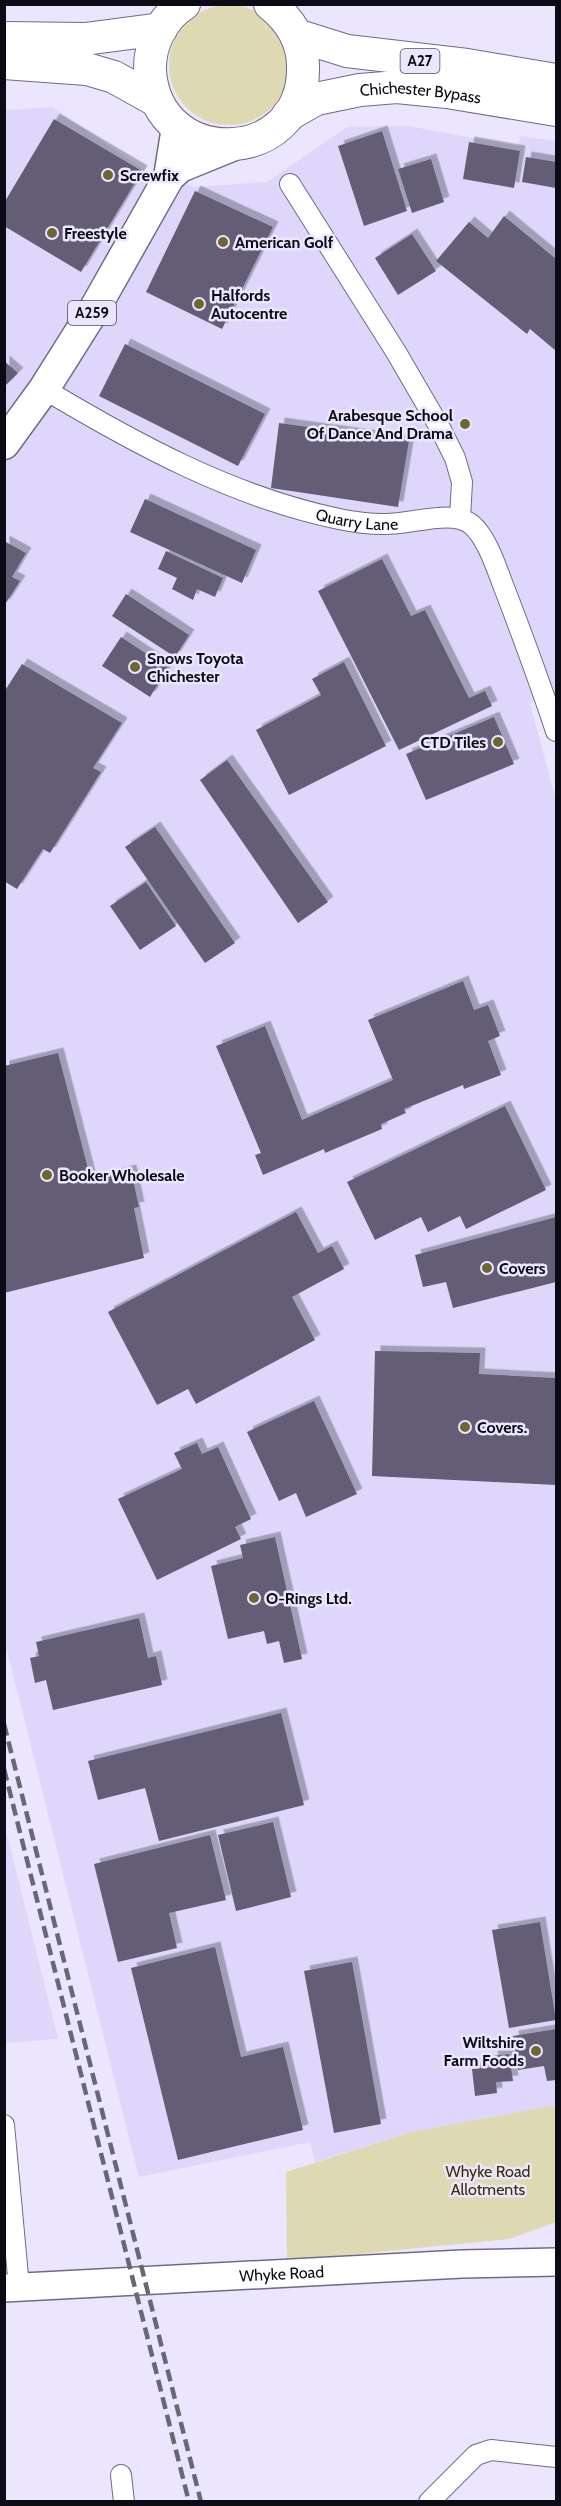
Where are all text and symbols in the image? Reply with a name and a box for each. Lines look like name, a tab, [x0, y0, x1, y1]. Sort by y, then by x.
road number: A27	[400, 49, 440, 73]
street label: Chichester Bypass	[359, 77, 483, 107]
place label: Screwfix	[120, 166, 179, 185]
marker: Screwfix	[101, 168, 115, 182]
place label: Freestyle	[64, 224, 127, 243]
marker: Freestyle	[45, 226, 59, 240]
place label: American Golf	[235, 233, 334, 252]
marker: American Golf	[216, 235, 230, 249]
place label: Halfords Autocentre	[211, 286, 287, 323]
marker: Halfords Autocentre	[192, 297, 206, 311]
road number: A259	[68, 301, 116, 325]
place label: Arabesque School Of Dance And Drama	[307, 406, 453, 443]
marker: Arabesque School Of Dance And Drama	[458, 417, 472, 431]
street label: Quarry Lane	[314, 505, 399, 534]
place label: Snows Toyota Chichester	[147, 649, 244, 686]
marker: Snows Toyota Chichester	[128, 660, 142, 674]
place label: CTD Tiles	[421, 733, 486, 752]
marker: CTD Tiles	[491, 735, 505, 749]
place label: Booker Wholesale	[59, 1166, 185, 1185]
marker: Booker Wholesale	[40, 1168, 54, 1182]
place label: Covers	[499, 1259, 546, 1278]
marker: Covers	[480, 1261, 494, 1275]
place label: Covers.	[477, 1418, 527, 1437]
marker: Covers.	[458, 1420, 472, 1434]
place label: O-Rings Ltd.	[266, 1589, 352, 1608]
marker: O-Rings Ltd.	[247, 1591, 261, 1605]
place label: Wiltshire Farm Foods	[443, 2033, 524, 2070]
marker: Wiltshire Farm Foods	[529, 2044, 543, 2058]
park label: Whyke Road Allotments	[446, 2162, 530, 2199]
street label: Whyke Road	[239, 2262, 325, 2285]

